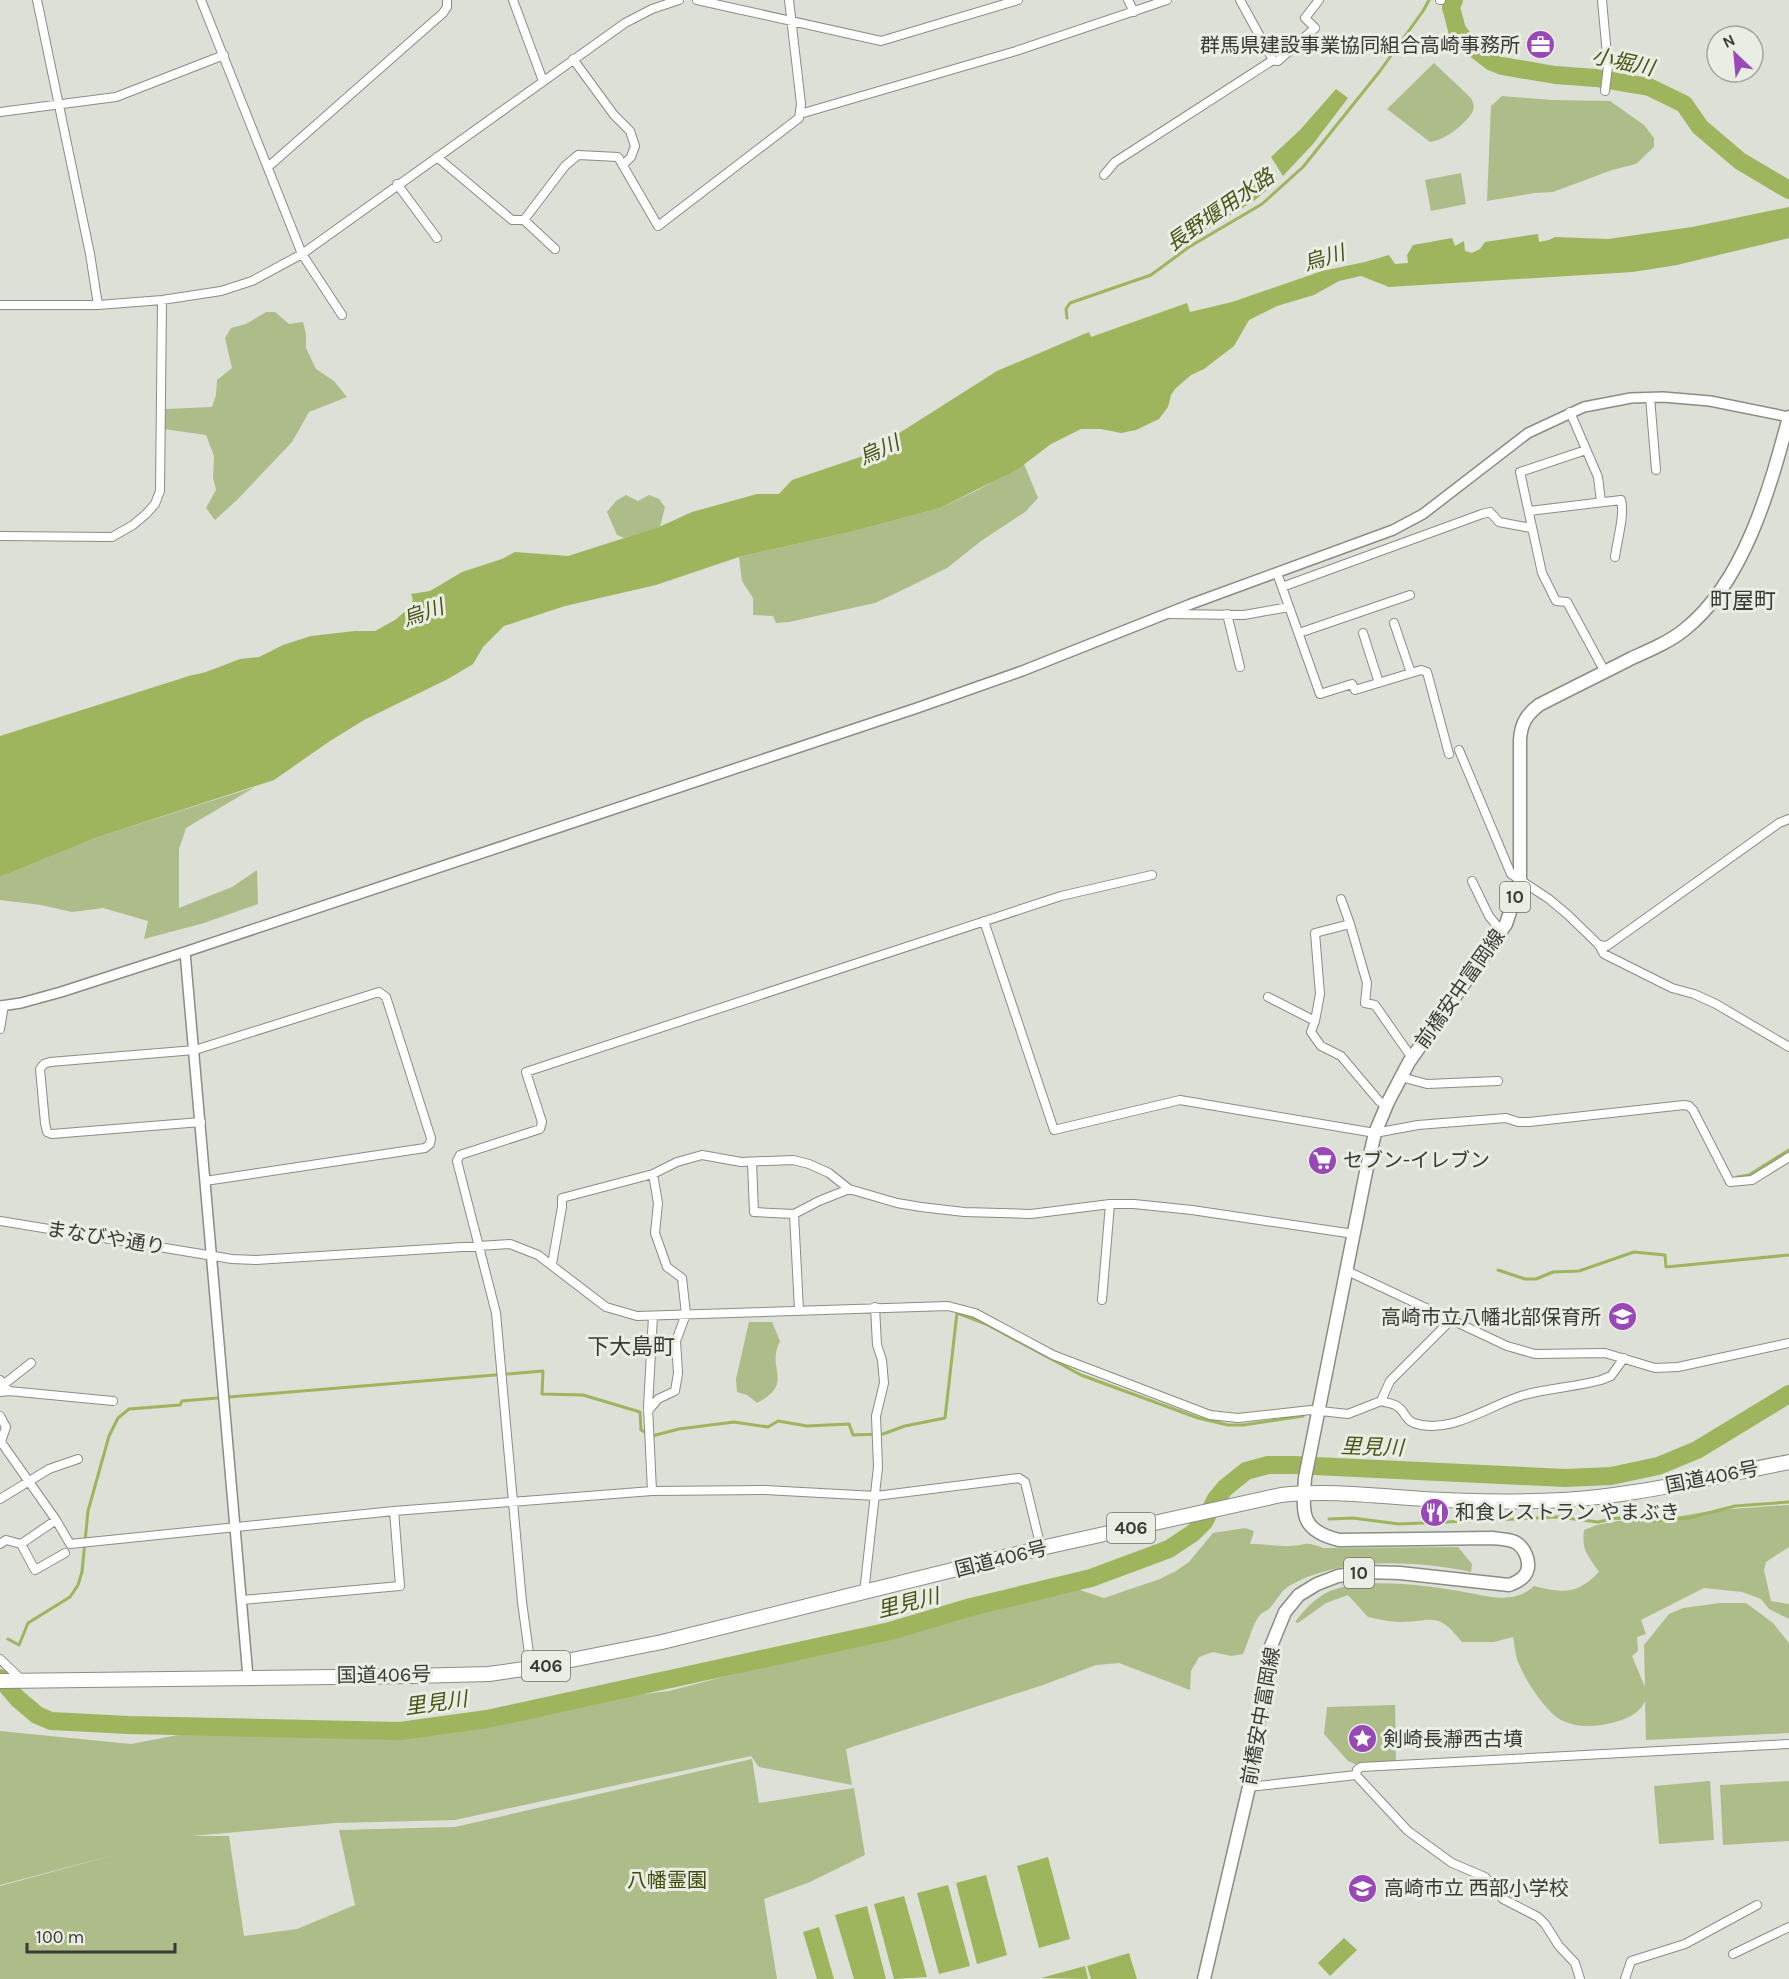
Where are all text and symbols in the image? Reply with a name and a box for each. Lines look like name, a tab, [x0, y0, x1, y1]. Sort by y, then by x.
north arrow	[1705, 24, 1765, 84]
office icon: 群馬県建設事業協同組合高崎事務所	[1525, 29, 1557, 61]
text: N	[1719, 30, 1738, 52]
place label: 群馬県建設事業協同組合高崎事務所	[1200, 34, 1520, 57]
water label: 小堀川	[1590, 44, 1658, 81]
water label: 長野堰用水路	[1162, 163, 1280, 256]
water label: 烏川	[1300, 240, 1350, 276]
water label: 烏川	[855, 430, 905, 470]
district label: 町屋町	[1710, 588, 1776, 614]
water label: 烏川	[399, 594, 449, 631]
road number: 10	[1500, 882, 1530, 912]
street label: 前橋安中富岡線	[1410, 925, 1510, 1053]
supermarket icon: セブン-イレブン	[1306, 1144, 1338, 1176]
place label: セブン-イレブン	[1343, 1149, 1490, 1172]
street label: まなびや通り	[45, 1217, 167, 1259]
school or university icon: 高崎市立八幡北部保育所	[1606, 1301, 1638, 1333]
place label: 高崎市立八幡北部保育所	[1381, 1306, 1601, 1329]
district label: 下大島町	[587, 1334, 675, 1360]
water label: 里見川	[1340, 1434, 1406, 1460]
street label: 国道406号	[1663, 1457, 1761, 1497]
restaurant icon: 和食レストラン やまぶき	[1418, 1496, 1450, 1528]
place label: 和食レストラン やまぶき	[1455, 1501, 1680, 1524]
road number: 406	[1107, 1513, 1155, 1543]
street label: 国道406号	[952, 1536, 1050, 1582]
road number: 10	[1344, 1558, 1374, 1588]
water label: 里見川	[875, 1583, 943, 1622]
street label: 前橋安中富岡線	[1238, 1645, 1284, 1787]
road number: 406	[522, 1651, 570, 1681]
street label: 国道406号	[337, 1663, 431, 1687]
water label: 里見川	[403, 1686, 471, 1719]
place icon: 剣崎長瀞西古墳	[1346, 1723, 1378, 1755]
place label: 剣崎長瀞西古墳	[1383, 1728, 1523, 1751]
park label: 八幡霊園	[627, 1869, 707, 1892]
school or university icon: 高崎市立 西部小学校	[1347, 1872, 1379, 1904]
place label: 高崎市立 西部小学校	[1384, 1877, 1569, 1900]
scale bar	[27, 1916, 176, 1954]
text: 100 m	[36, 1926, 84, 1948]

